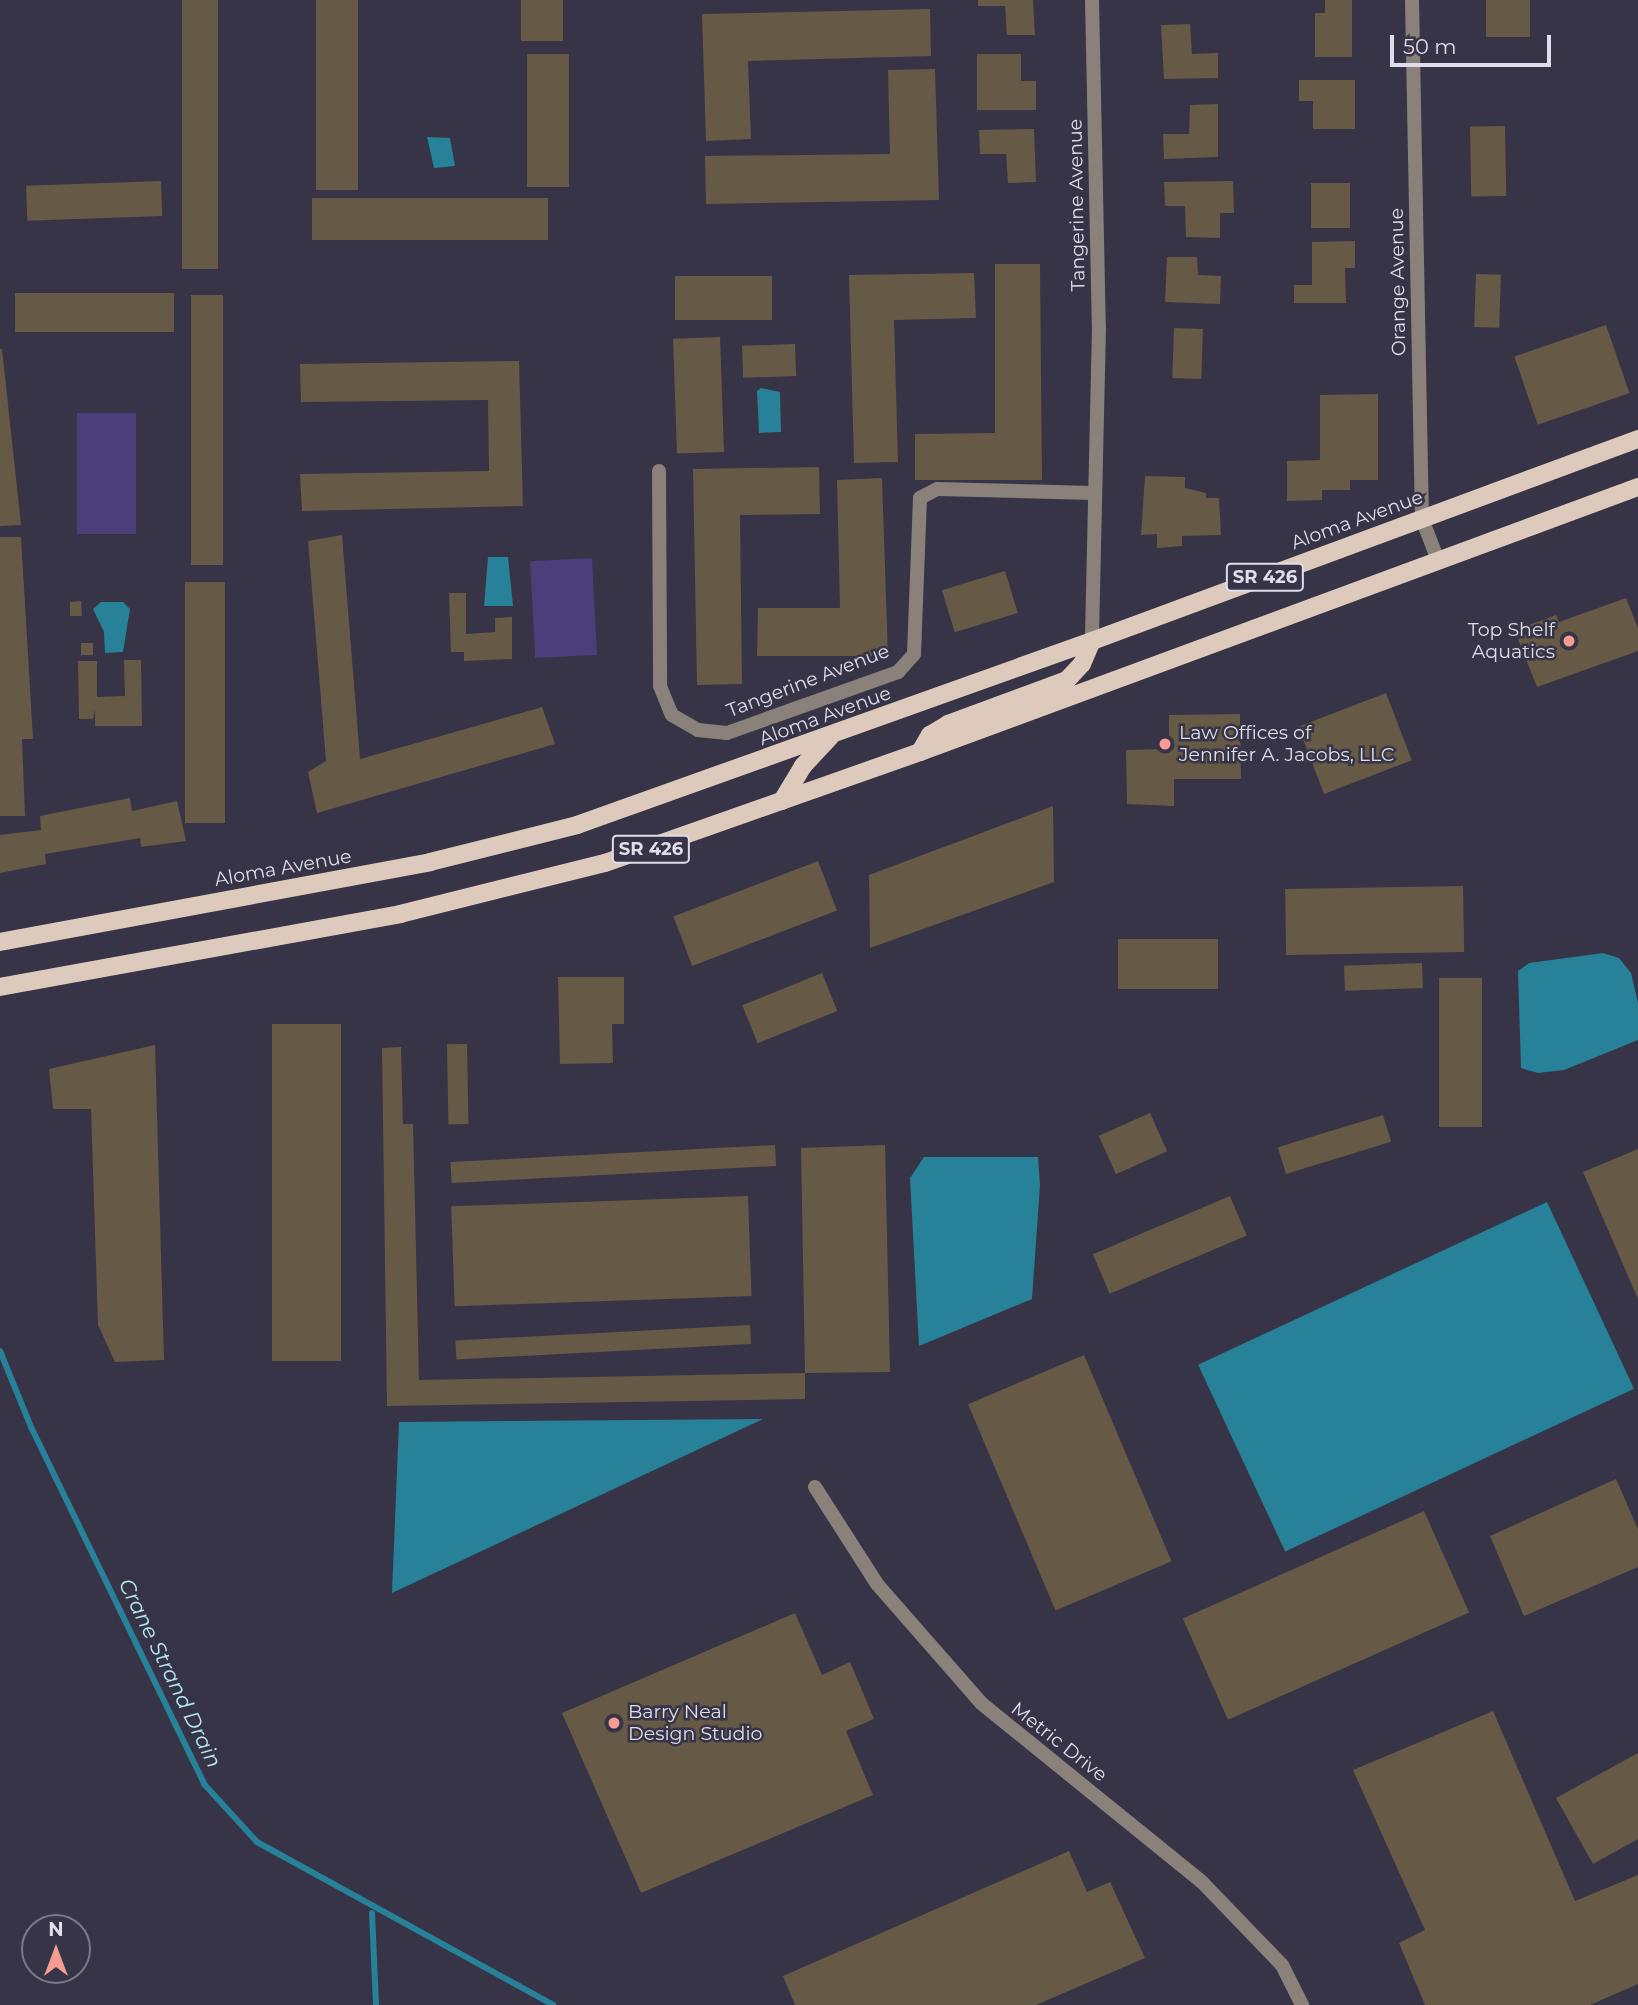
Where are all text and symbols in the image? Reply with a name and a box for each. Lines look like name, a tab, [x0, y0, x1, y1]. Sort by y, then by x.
scale bar	[1393, 21, 1554, 65]
text: 50 m	[1403, 34, 1457, 59]
street label: Tangerine Avenue	[1064, 119, 1090, 291]
street label: Orange Avenue	[1385, 208, 1411, 356]
street label: Aloma Avenue	[1288, 486, 1426, 554]
road number: SR 426	[1225, 562, 1305, 592]
place label: Top Shelf Aquatics	[1468, 619, 1555, 663]
marker: Top Shelf Aquatics	[1561, 633, 1577, 649]
street label: Tangerine Avenue	[723, 639, 893, 723]
street label: Aloma Avenue	[756, 682, 894, 750]
place label: Law Offices of Jennifer A. Jacobs, LLC	[1179, 722, 1394, 766]
marker: Law Offices of Jennifer A. Jacobs, LLC	[1157, 736, 1173, 752]
road number: SR 426	[611, 834, 691, 864]
street label: Aloma Avenue	[213, 845, 353, 891]
water label: Crane Strand Drain	[113, 1574, 227, 1772]
street label: Metric Drive	[1007, 1698, 1111, 1786]
place label: Barry Neal Design Studio	[628, 1701, 762, 1745]
marker: Barry Neal Design Studio	[606, 1715, 622, 1731]
north arrow	[21, 1914, 91, 1984]
text: N	[48, 1918, 64, 1941]

